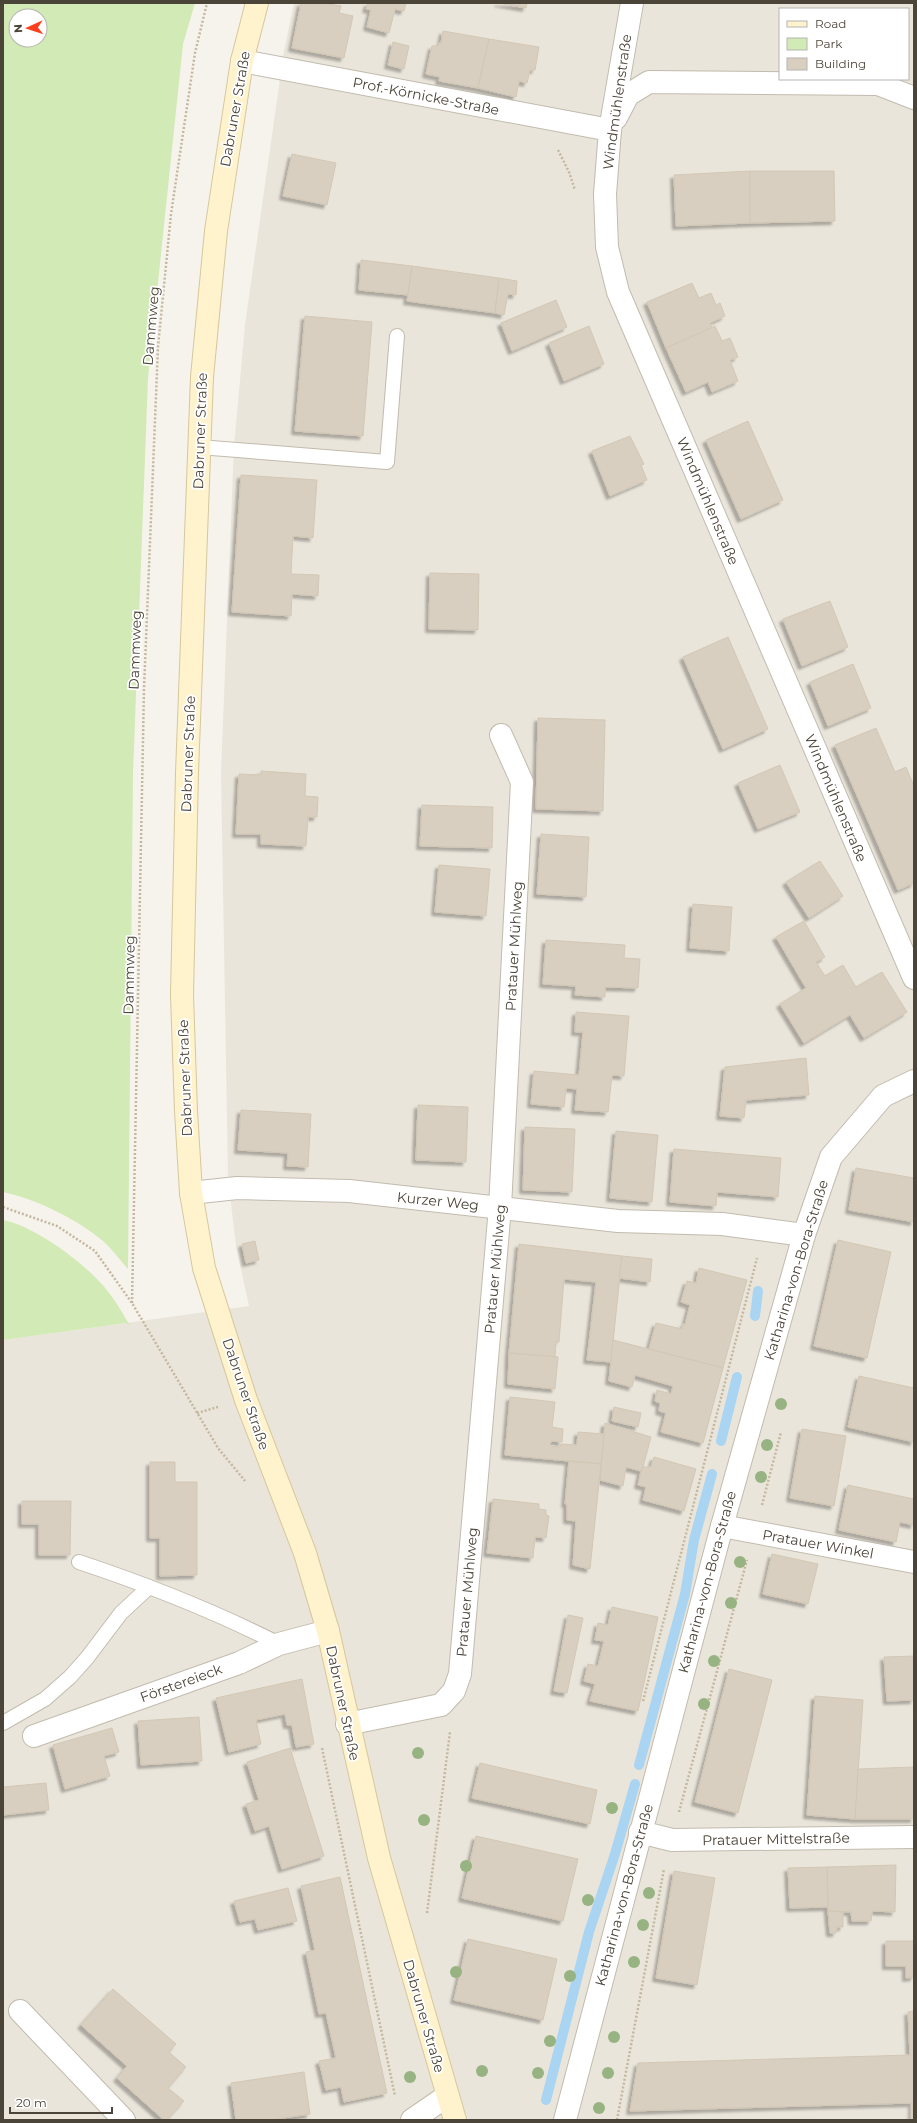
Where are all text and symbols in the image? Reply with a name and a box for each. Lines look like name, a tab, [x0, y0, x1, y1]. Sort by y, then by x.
north arrow	[8, 8, 48, 48]
legend	[779, 8, 909, 80]
text: Road	[815, 16, 846, 31]
text: N	[11, 24, 25, 33]
street label: Windmühlenstraße	[599, 33, 635, 171]
text: Park	[815, 36, 843, 51]
street label: Dabruner Straße	[216, 50, 254, 168]
text: Building	[815, 56, 866, 71]
street label: Prof.-Körnicke-Straße	[351, 73, 501, 119]
street label: Dammweg	[139, 286, 163, 366]
street label: Dabruner Straße	[189, 372, 211, 490]
street label: Windmühlenstraße	[673, 434, 743, 568]
street label: Dammweg	[125, 610, 145, 690]
street label: Dabruner Straße	[177, 695, 199, 813]
street label: Windmühlenstraße	[801, 731, 871, 865]
street label: Pratauer Mühlweg	[502, 881, 526, 1011]
street label: Dammweg	[119, 935, 139, 1015]
street label: Dabruner Straße	[174, 1019, 196, 1137]
street label: Katharina-von-Bora-Straße	[760, 1178, 832, 1362]
street label: Kurzer Weg	[396, 1188, 480, 1214]
street label: Pratauer Mühlweg	[480, 1203, 510, 1335]
street label: Dabruner Straße	[218, 1336, 274, 1452]
street label: Katharina-von-Bora-Straße	[674, 1489, 740, 1675]
street label: Pratauer Winkel	[761, 1525, 875, 1563]
street label: Pratauer Mühlweg	[452, 1526, 482, 1658]
street label: Dabruner Straße	[322, 1644, 364, 1762]
street label: Förstereieck	[138, 1660, 225, 1706]
street label: Katharina-von-Bora-Straße	[591, 1802, 657, 1988]
street label: Pratauer Mittelstraße	[702, 1829, 850, 1849]
street label: Dabruner Straße	[399, 1957, 449, 2075]
scale bar	[10, 2089, 112, 2115]
text: 20 m	[16, 2095, 47, 2110]

